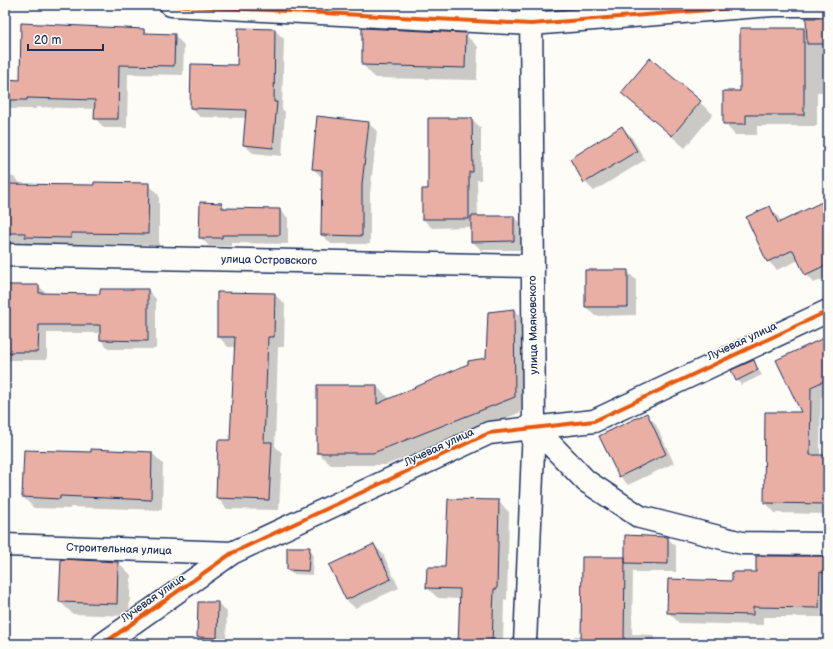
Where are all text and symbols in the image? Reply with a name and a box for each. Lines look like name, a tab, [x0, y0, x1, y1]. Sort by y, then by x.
scale bar	[28, 26, 103, 52]
text: 20 m	[34, 33, 61, 48]
street label: улица Островского	[221, 253, 317, 267]
street label: улица Маяковского	[526, 275, 540, 375]
street label: Лучевая улица	[704, 319, 779, 363]
street label: Лучевая улица	[401, 425, 476, 469]
street label: Строительная улица	[66, 541, 173, 557]
street label: Лучевая улица	[117, 571, 188, 626]

